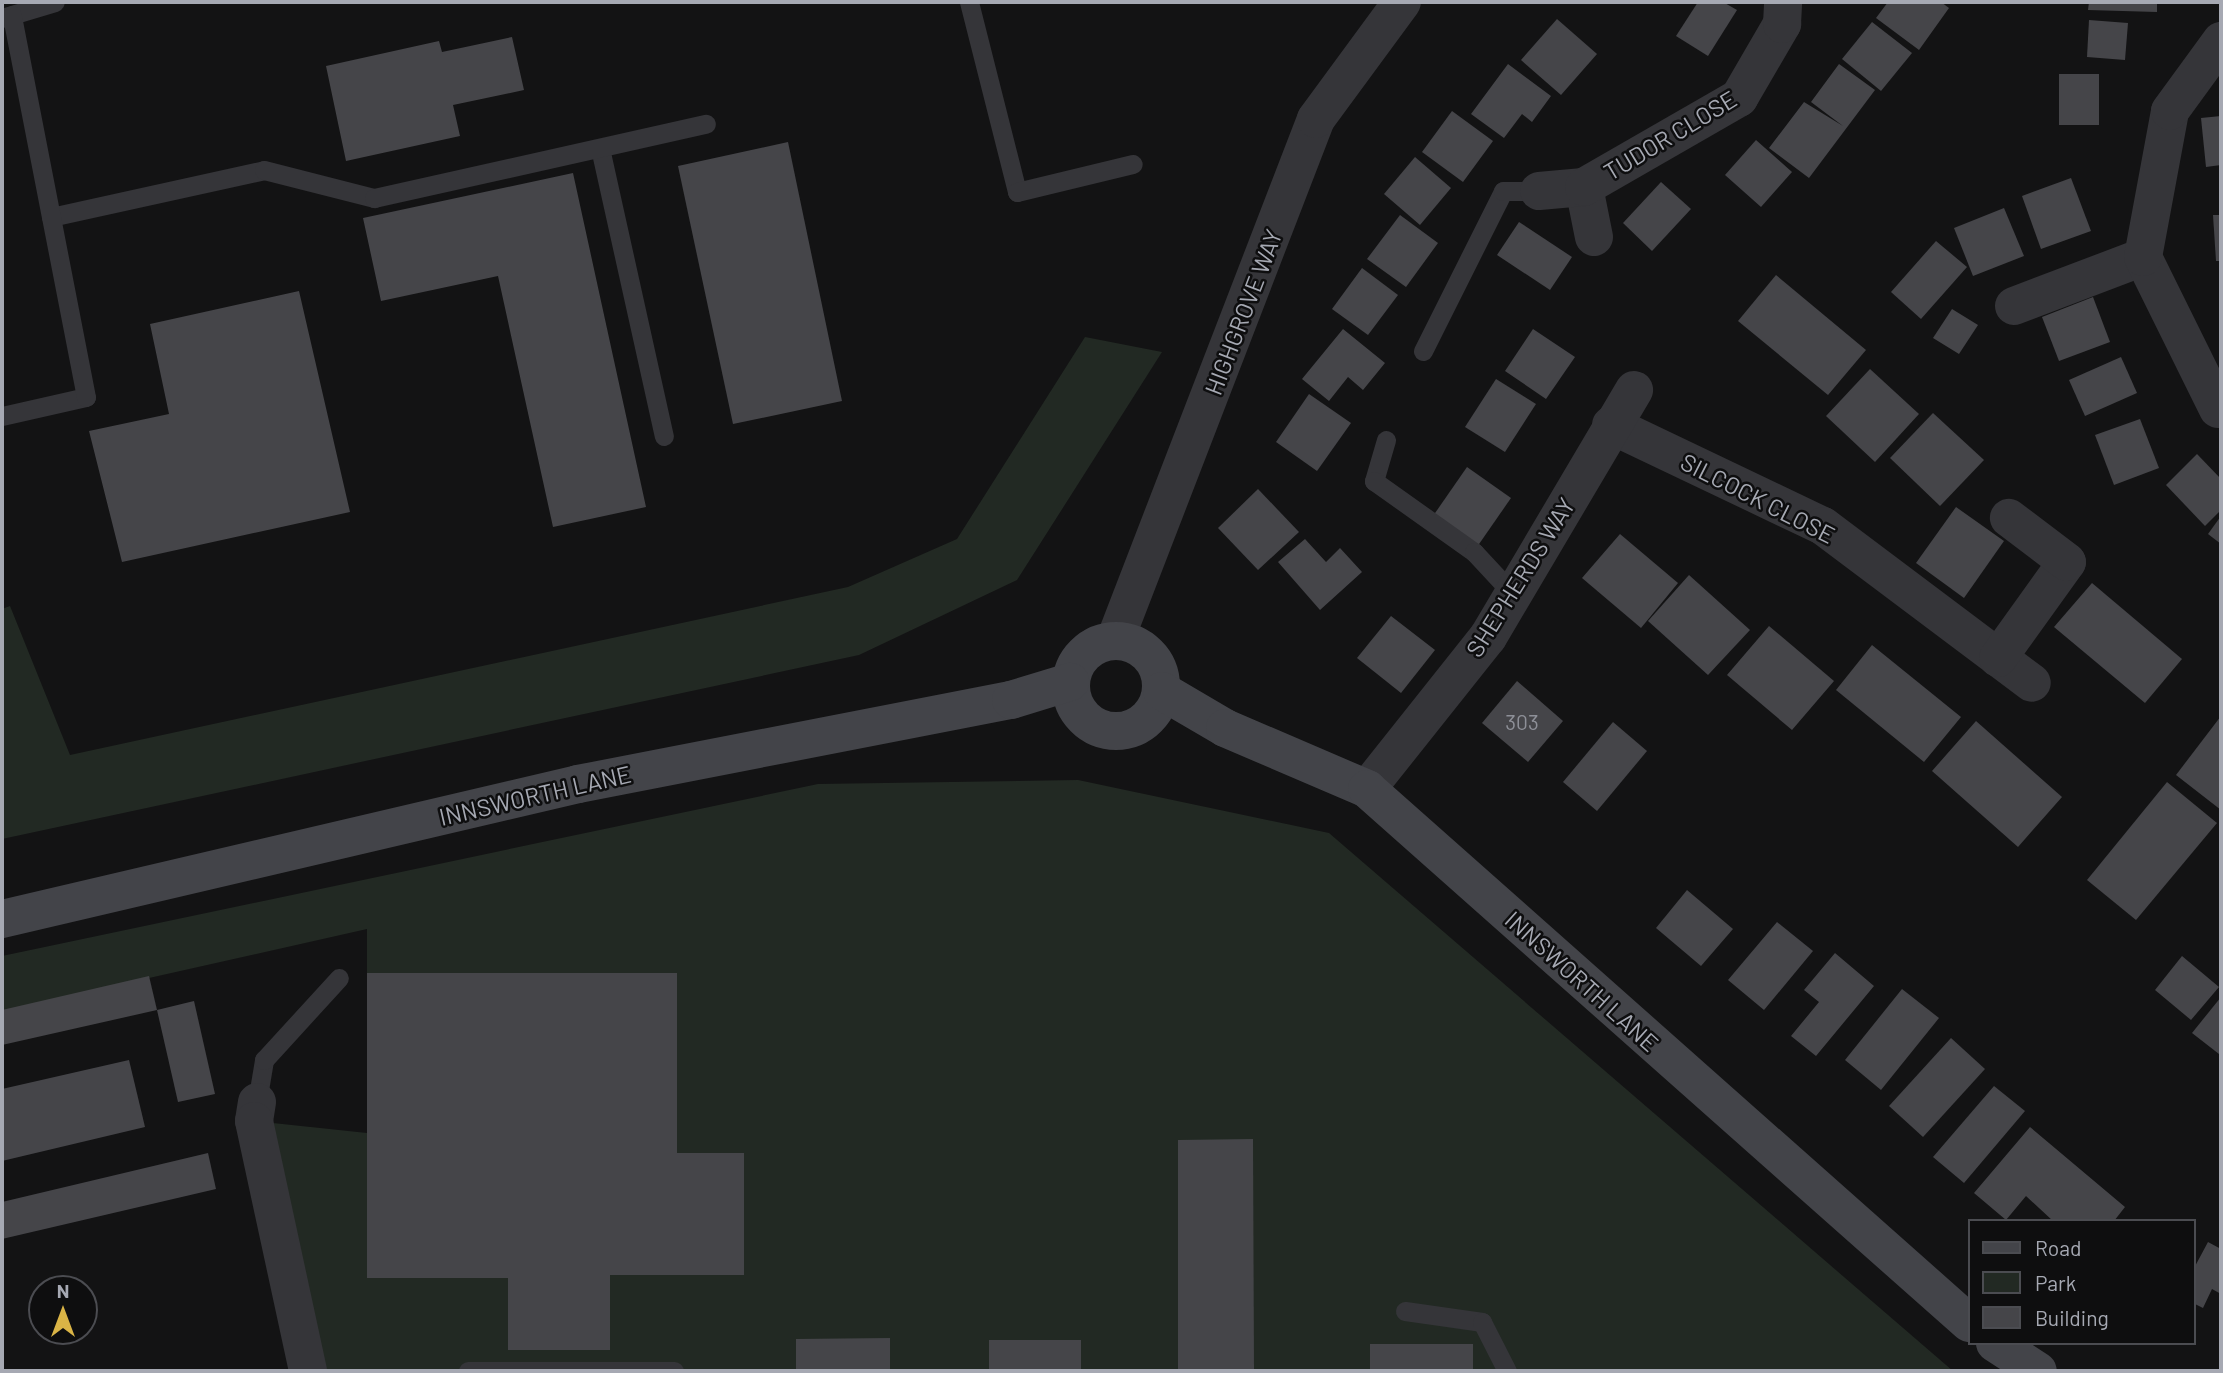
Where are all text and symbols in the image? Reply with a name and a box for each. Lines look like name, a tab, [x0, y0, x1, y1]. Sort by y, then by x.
street label: TUDOR CLOSE	[1598, 84, 1742, 186]
street label: HIGHGROVE WAY	[1198, 225, 1288, 399]
street label: SILCOCK CLOSE	[1676, 447, 1840, 549]
street label: SHEPHERDS WAY	[1459, 492, 1581, 662]
house number: 303	[1505, 709, 1539, 735]
street label: INNSWORTH LANE	[436, 759, 634, 831]
street label: INNSWORTH LANE	[1500, 905, 1664, 1057]
legend	[1968, 1219, 2195, 1345]
text: Road	[2035, 1235, 2081, 1260]
text: Park	[2035, 1270, 2076, 1295]
north arrow	[28, 1275, 98, 1345]
text: N	[57, 1279, 69, 1302]
text: Building	[2035, 1305, 2109, 1330]

